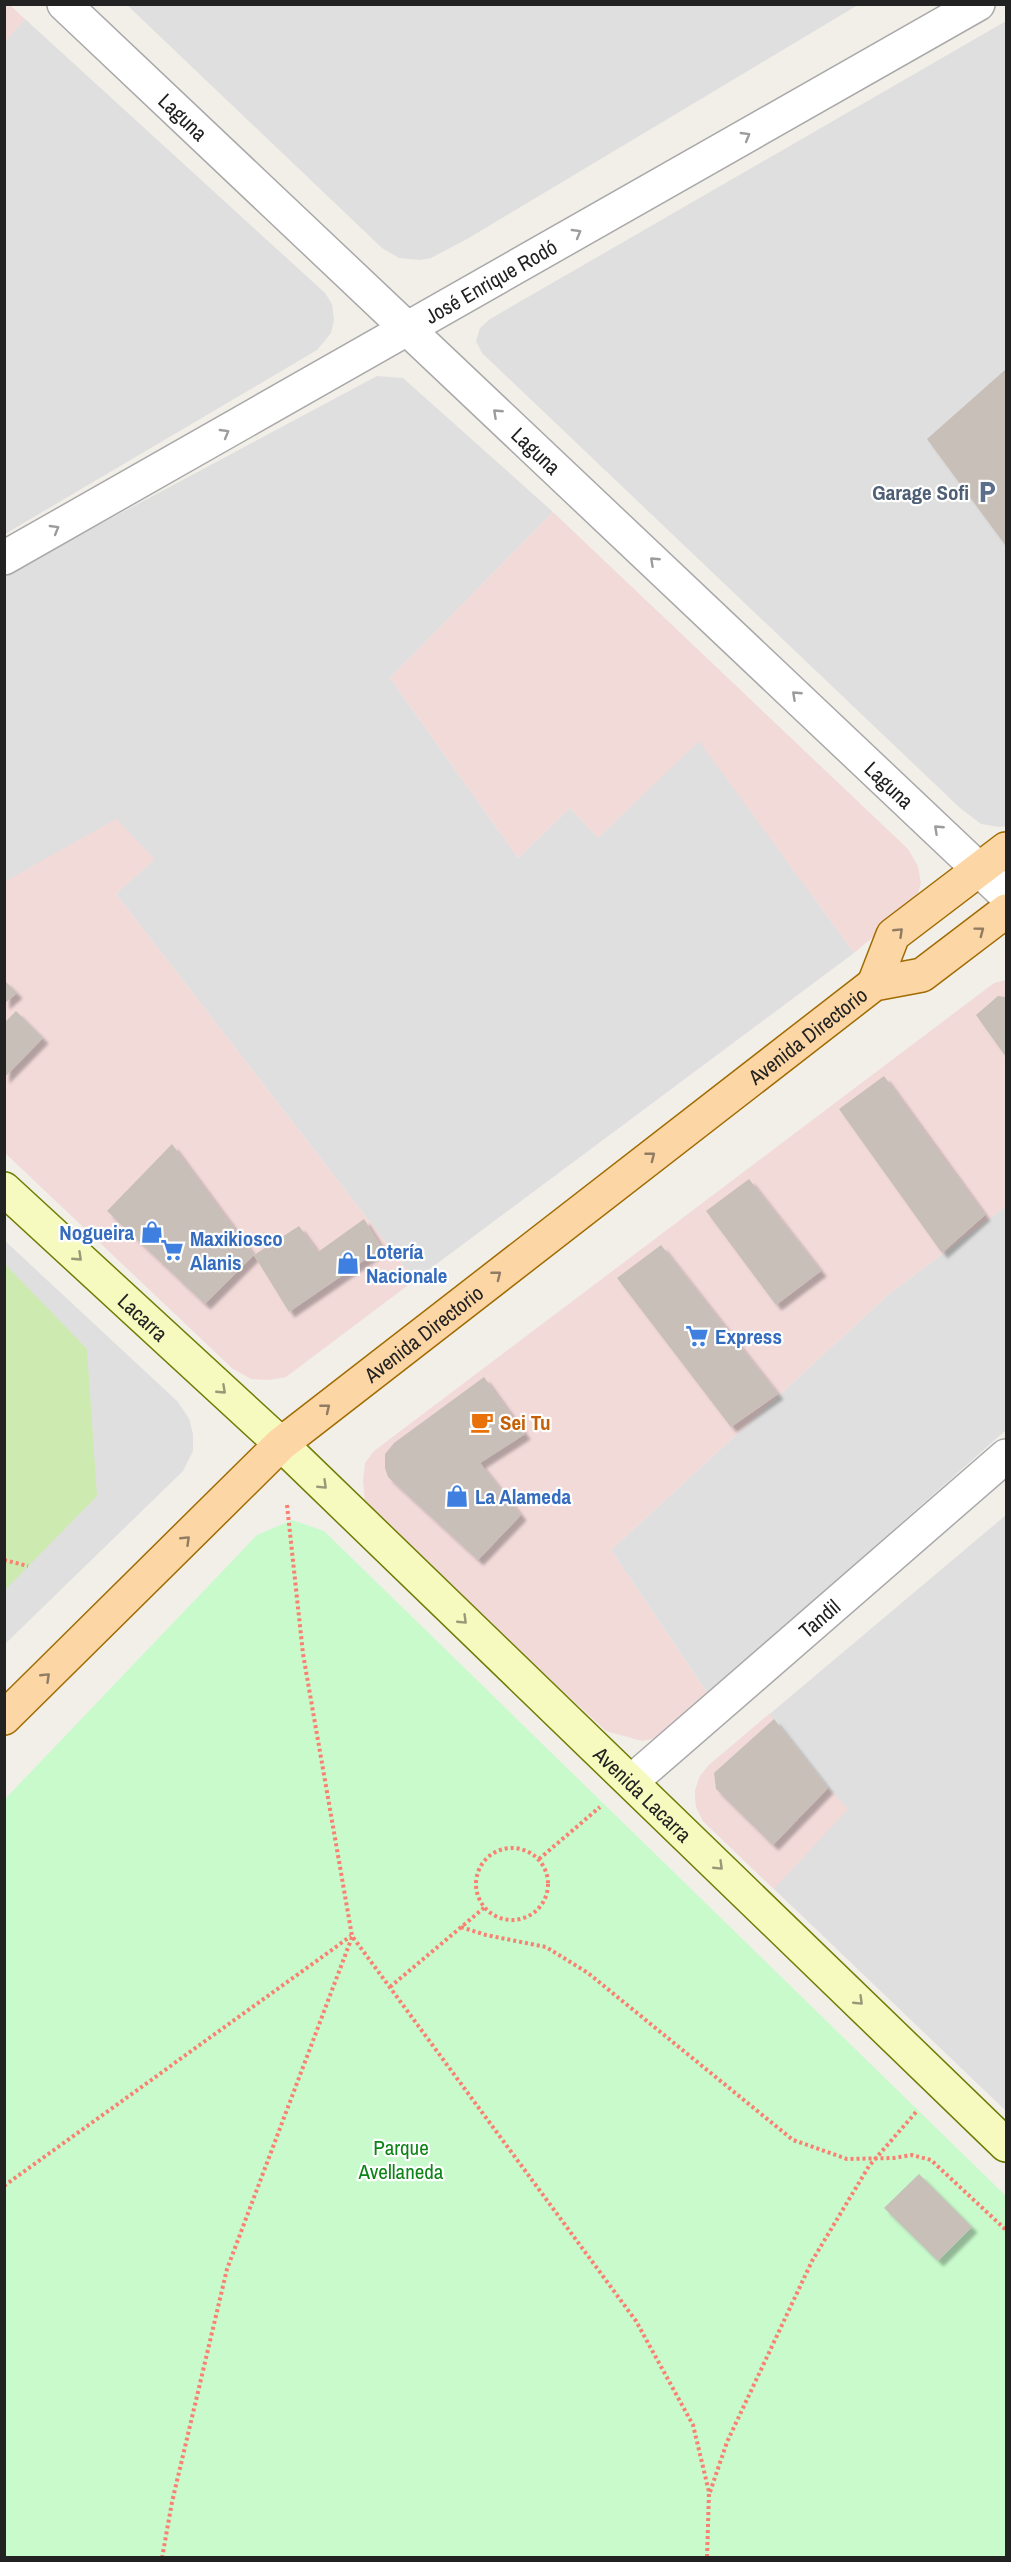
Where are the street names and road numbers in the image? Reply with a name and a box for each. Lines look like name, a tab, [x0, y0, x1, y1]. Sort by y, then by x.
street label: Laguna	[152, 86, 214, 147]
street label: José Enrique Rodó	[419, 232, 562, 330]
street label: Laguna	[505, 420, 567, 481]
street label: Laguna	[858, 754, 920, 815]
street label: Avenida Directorio	[741, 980, 873, 1092]
street label: Avenida Directorio	[357, 1278, 489, 1389]
street label: Lacarra	[112, 1287, 175, 1348]
street label: Tandil	[792, 1592, 846, 1644]
street label: Avenida Lacarra	[587, 1739, 699, 1849]

